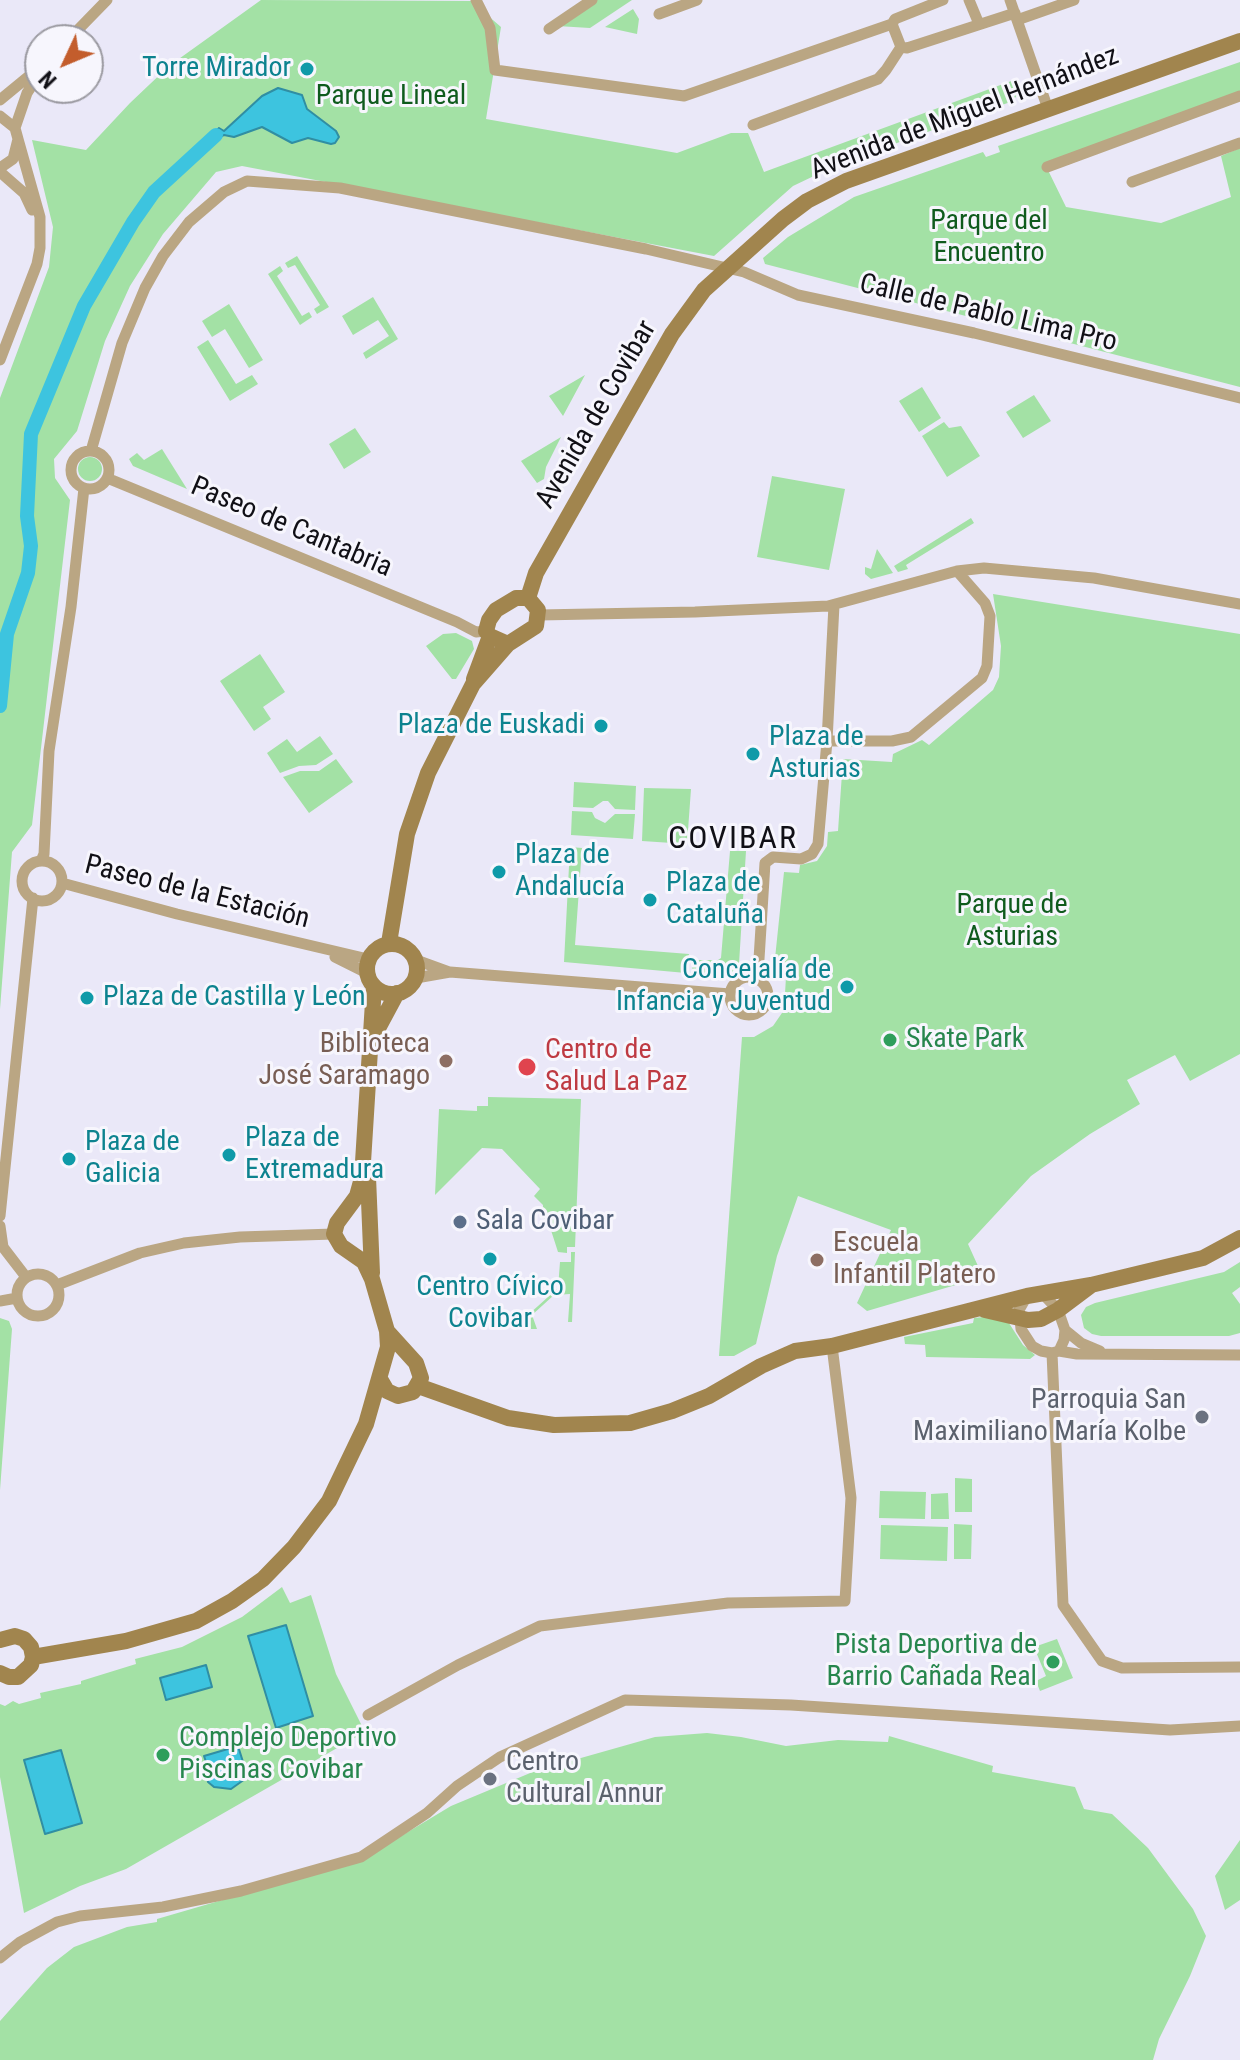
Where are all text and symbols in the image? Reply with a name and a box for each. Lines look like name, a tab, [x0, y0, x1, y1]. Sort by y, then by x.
north arrow	[24, 24, 104, 104]
street label: Avenida de Miguel Hernández	[806, 40, 1124, 188]
place label: Torre Mirador	[142, 52, 291, 86]
marker: Torre Mirador	[298, 60, 316, 78]
text: N	[34, 66, 61, 93]
park label: Parque Lineal	[316, 80, 466, 114]
park label: Parque del Encuentro	[930, 205, 1048, 271]
street label: Calle de Pablo Lima Pro	[856, 268, 1120, 360]
street label: Avenida de Covibar	[530, 315, 664, 515]
street label: Paseo de Cantabria	[185, 470, 397, 586]
place label: Plaza de Euskadi	[398, 709, 585, 743]
marker: Plaza de Euskadi	[592, 717, 610, 735]
place label: Plaza de Asturias	[769, 721, 864, 787]
marker: Plaza de Asturias	[744, 745, 762, 763]
district label: COVIBAR	[668, 821, 798, 859]
place label: Plaza de Andalucía	[515, 839, 625, 905]
street label: Paseo de la Estación	[81, 849, 313, 937]
marker: Plaza de Andalucía	[490, 863, 508, 881]
place label: Plaza de Cataluña	[666, 867, 764, 933]
park label: Parque de Asturias	[956, 889, 1068, 955]
marker: Plaza de Cataluña	[641, 891, 659, 909]
place label: Concejalía de Infancia y Juventud	[616, 954, 831, 1020]
marker: Concejalía de Infancia y Juventud	[838, 978, 856, 996]
place label: Plaza de Castilla y León	[103, 981, 366, 1015]
marker: Plaza de Castilla y León	[78, 989, 96, 1007]
place label: Skate Park	[906, 1023, 1024, 1057]
place label: Biblioteca José Saramago	[258, 1028, 430, 1094]
marker: Skate Park	[881, 1031, 899, 1049]
place label: Centro de Salud La Paz	[545, 1034, 687, 1100]
marker: Biblioteca José Saramago	[437, 1052, 455, 1070]
marker: Centro de Salud La Paz	[516, 1056, 538, 1078]
place label: Plaza de Extremadura	[245, 1122, 384, 1188]
place label: Plaza de Galicia	[85, 1126, 180, 1192]
marker: Plaza de Extremadura	[220, 1146, 238, 1164]
marker: Plaza de Galicia	[60, 1150, 78, 1168]
place label: Sala Covibar	[476, 1205, 614, 1239]
marker: Sala Covibar	[451, 1213, 469, 1231]
place label: Escuela Infantil Platero	[833, 1227, 996, 1293]
marker: Centro Cívico Covibar	[481, 1250, 499, 1268]
marker: Escuela Infantil Platero	[808, 1251, 826, 1269]
place label: Centro Cívico Covibar	[416, 1271, 564, 1337]
place label: Parroquia San Maximiliano María Kolbe	[913, 1384, 1186, 1450]
marker: Parroquia San Maximiliano María Kolbe	[1193, 1408, 1211, 1426]
place label: Pista Deportiva de Barrio Cañada Real	[827, 1629, 1037, 1695]
marker: Pista Deportiva de Barrio Cañada Real	[1044, 1653, 1062, 1671]
place label: Complejo Deportivo Piscinas Covibar	[179, 1722, 397, 1788]
marker: Complejo Deportivo Piscinas Covibar	[154, 1746, 172, 1764]
place label: Centro Cultural Annur	[506, 1746, 663, 1812]
marker: Centro Cultural Annur	[481, 1770, 499, 1788]

